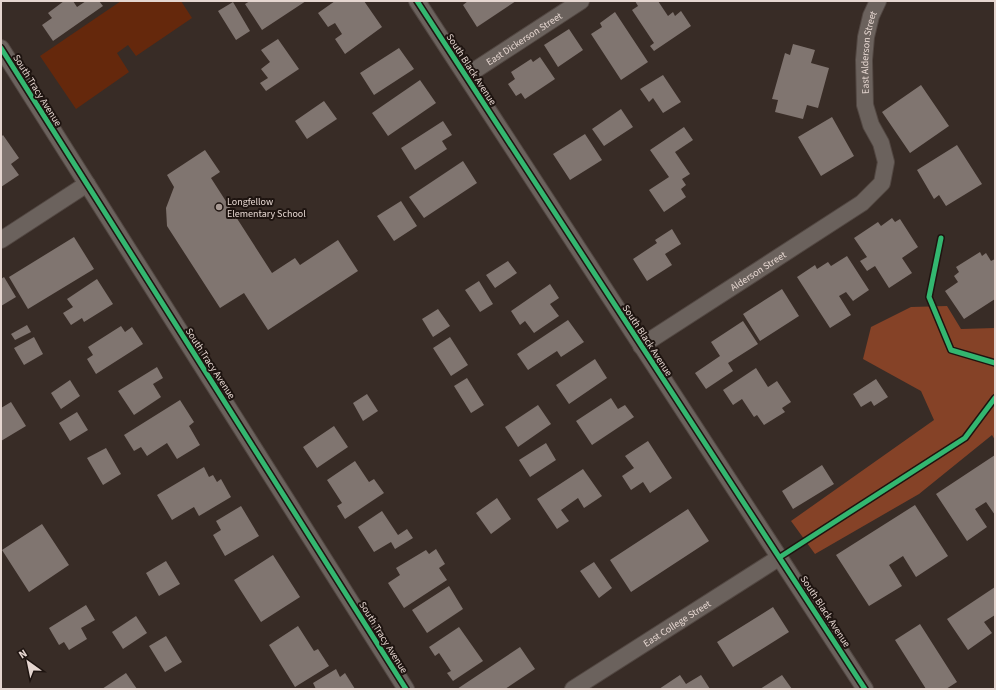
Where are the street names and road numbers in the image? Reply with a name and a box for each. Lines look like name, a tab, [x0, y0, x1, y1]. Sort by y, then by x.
street label: East Alderson Street	[858, 8, 881, 94]
street label: East Dickerson Street	[484, 9, 566, 69]
street label: South Black Avenue	[443, 31, 500, 108]
street label: South Tracy Avenue	[9, 52, 65, 129]
street label: Alderson Street	[727, 248, 790, 295]
street label: South Black Avenue	[619, 302, 676, 379]
street label: South Tracy Avenue	[182, 325, 238, 402]
street label: South Black Avenue	[797, 573, 854, 650]
street label: East College Street	[641, 597, 714, 651]
street label: South Tracy Avenue	[355, 599, 411, 676]

